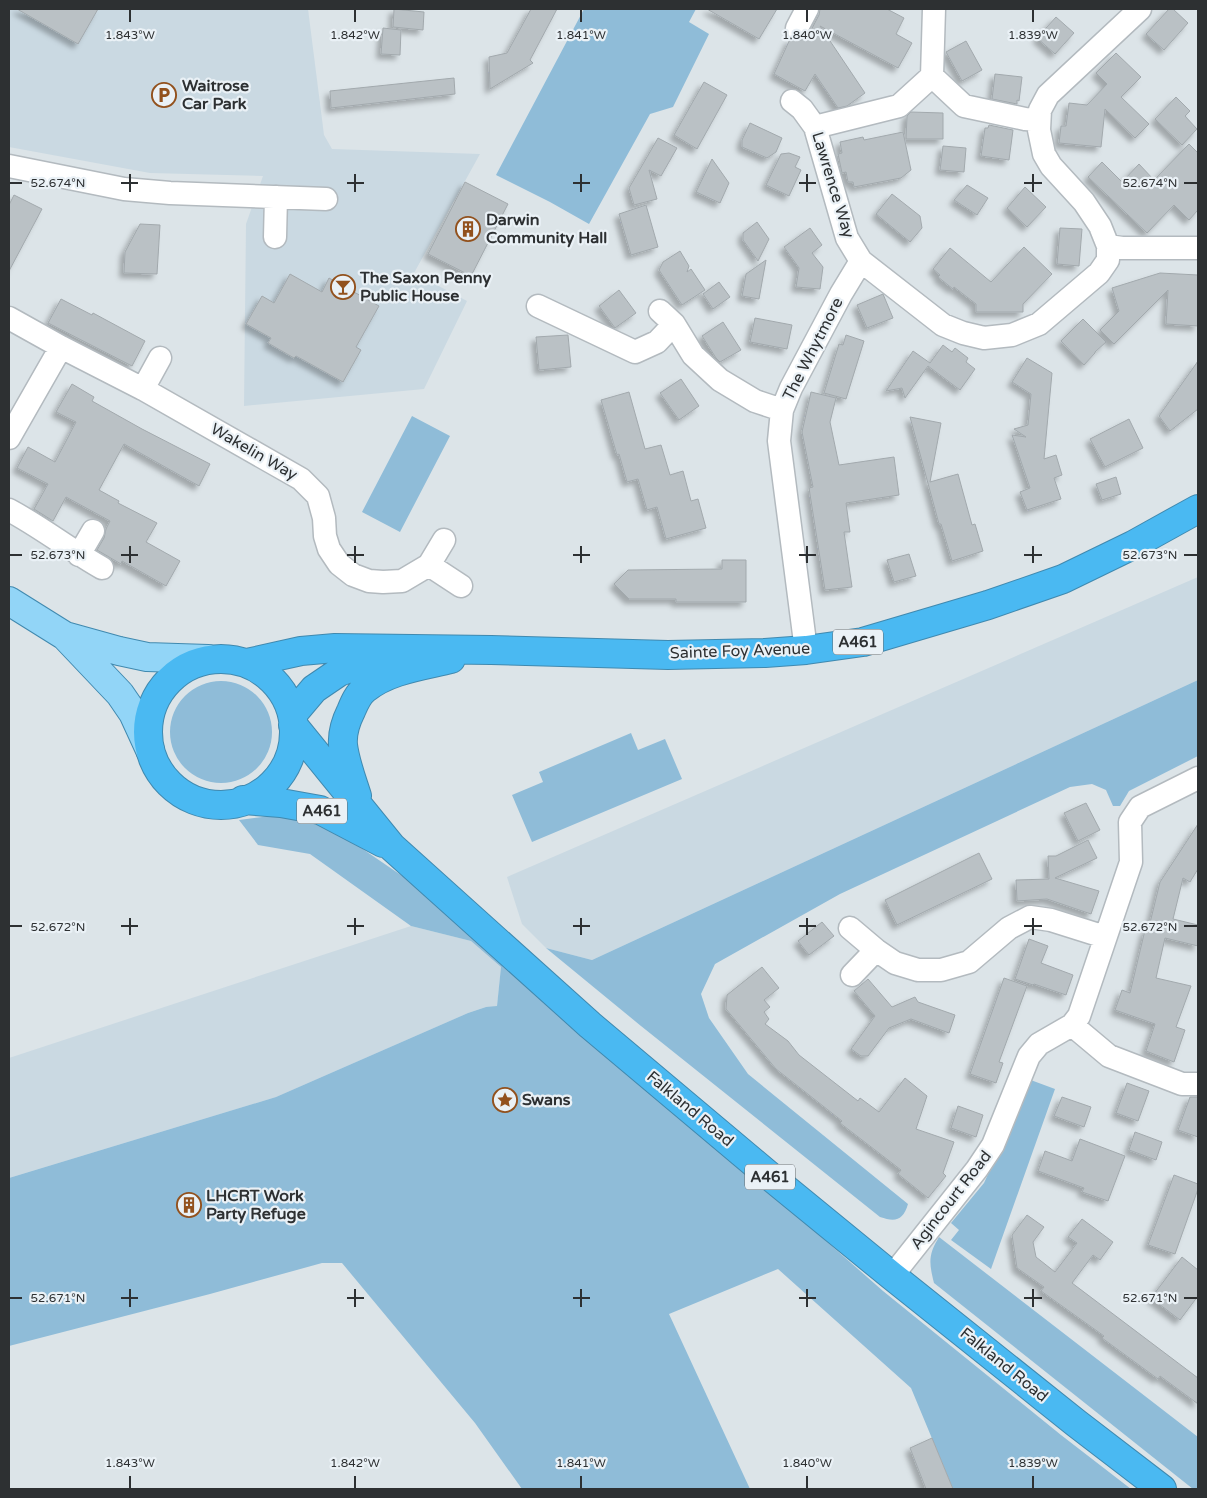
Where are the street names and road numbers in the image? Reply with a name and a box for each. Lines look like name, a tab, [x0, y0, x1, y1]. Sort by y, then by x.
street label: Lawrence Way	[807, 129, 859, 241]
street label: The Whytmore	[778, 294, 848, 404]
street label: Wakelin Way	[207, 419, 301, 485]
road number: A461	[833, 630, 883, 654]
street label: Sainte Foy Avenue	[670, 639, 810, 663]
road number: A461	[297, 798, 347, 824]
street label: Falkland Road	[642, 1067, 738, 1151]
street label: Agincourt Road	[906, 1147, 996, 1253]
road number: A461	[745, 1164, 795, 1190]
street label: Falkland Road	[956, 1323, 1052, 1407]

